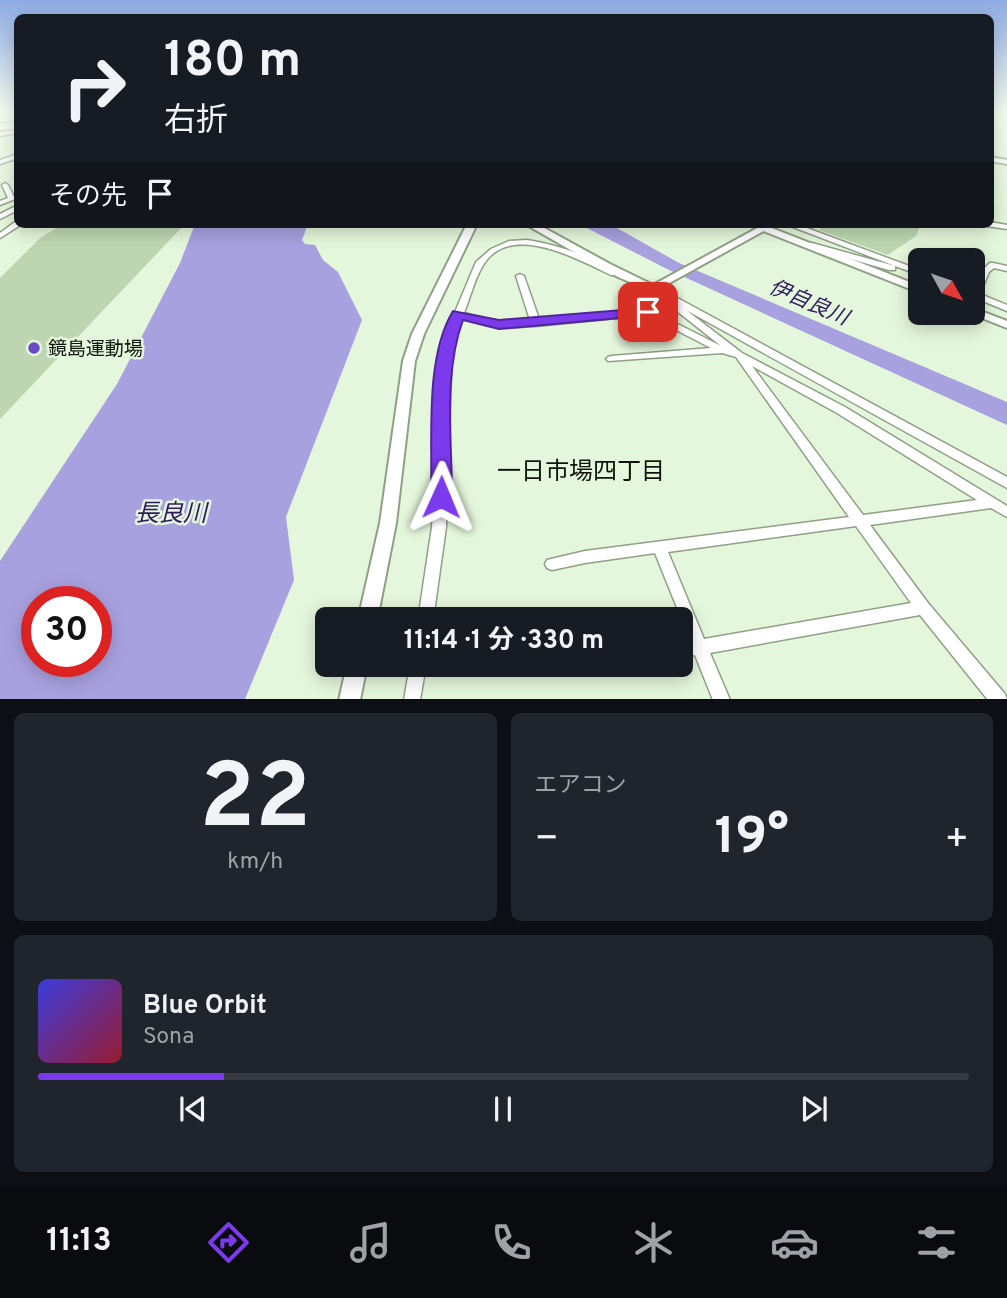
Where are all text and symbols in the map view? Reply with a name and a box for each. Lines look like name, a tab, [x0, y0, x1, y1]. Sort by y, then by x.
text: 180 m	[164, 32, 301, 94]
icon: right	[49, 42, 140, 133]
text: 右折	[164, 102, 228, 142]
icon: arrive	[141, 175, 179, 213]
text: その先	[49, 181, 127, 214]
north arrow	[908, 248, 985, 326]
map controls	[908, 248, 985, 325]
water label: 伊自良川	[764, 275, 854, 333]
pin	[618, 282, 678, 342]
icon: arrive	[629, 293, 667, 331]
place label: 鏡島運動場	[48, 338, 143, 362]
marker: 鏡島運動場	[26, 340, 42, 356]
district label: 一日市場四丁目	[497, 458, 665, 488]
position arrow	[404, 460, 478, 534]
water label: 長良川	[135, 500, 210, 530]
speed limit sign: 30	[21, 586, 112, 677]
text: 11:14 · 1 分 · 330 m	[404, 625, 604, 658]
text: 22	[200, 745, 311, 860]
text: エアコン	[535, 772, 627, 801]
text: 19°	[715, 806, 789, 872]
text: −	[535, 816, 559, 865]
text: +	[944, 816, 969, 865]
text: km/h	[227, 848, 283, 877]
text: Blue Orbit	[143, 990, 267, 1023]
text: Sona	[143, 1023, 194, 1052]
icon: previous	[174, 1090, 212, 1128]
icon: pause	[484, 1090, 522, 1128]
icon: next	[795, 1090, 833, 1128]
icon: directions	[204, 1218, 253, 1267]
icon: music	[346, 1218, 395, 1267]
icon: phone	[487, 1218, 536, 1267]
icon: climate	[629, 1218, 678, 1267]
icon: car	[770, 1218, 819, 1267]
icon: filters	[912, 1218, 961, 1267]
text: 11:13	[46, 1222, 112, 1262]

